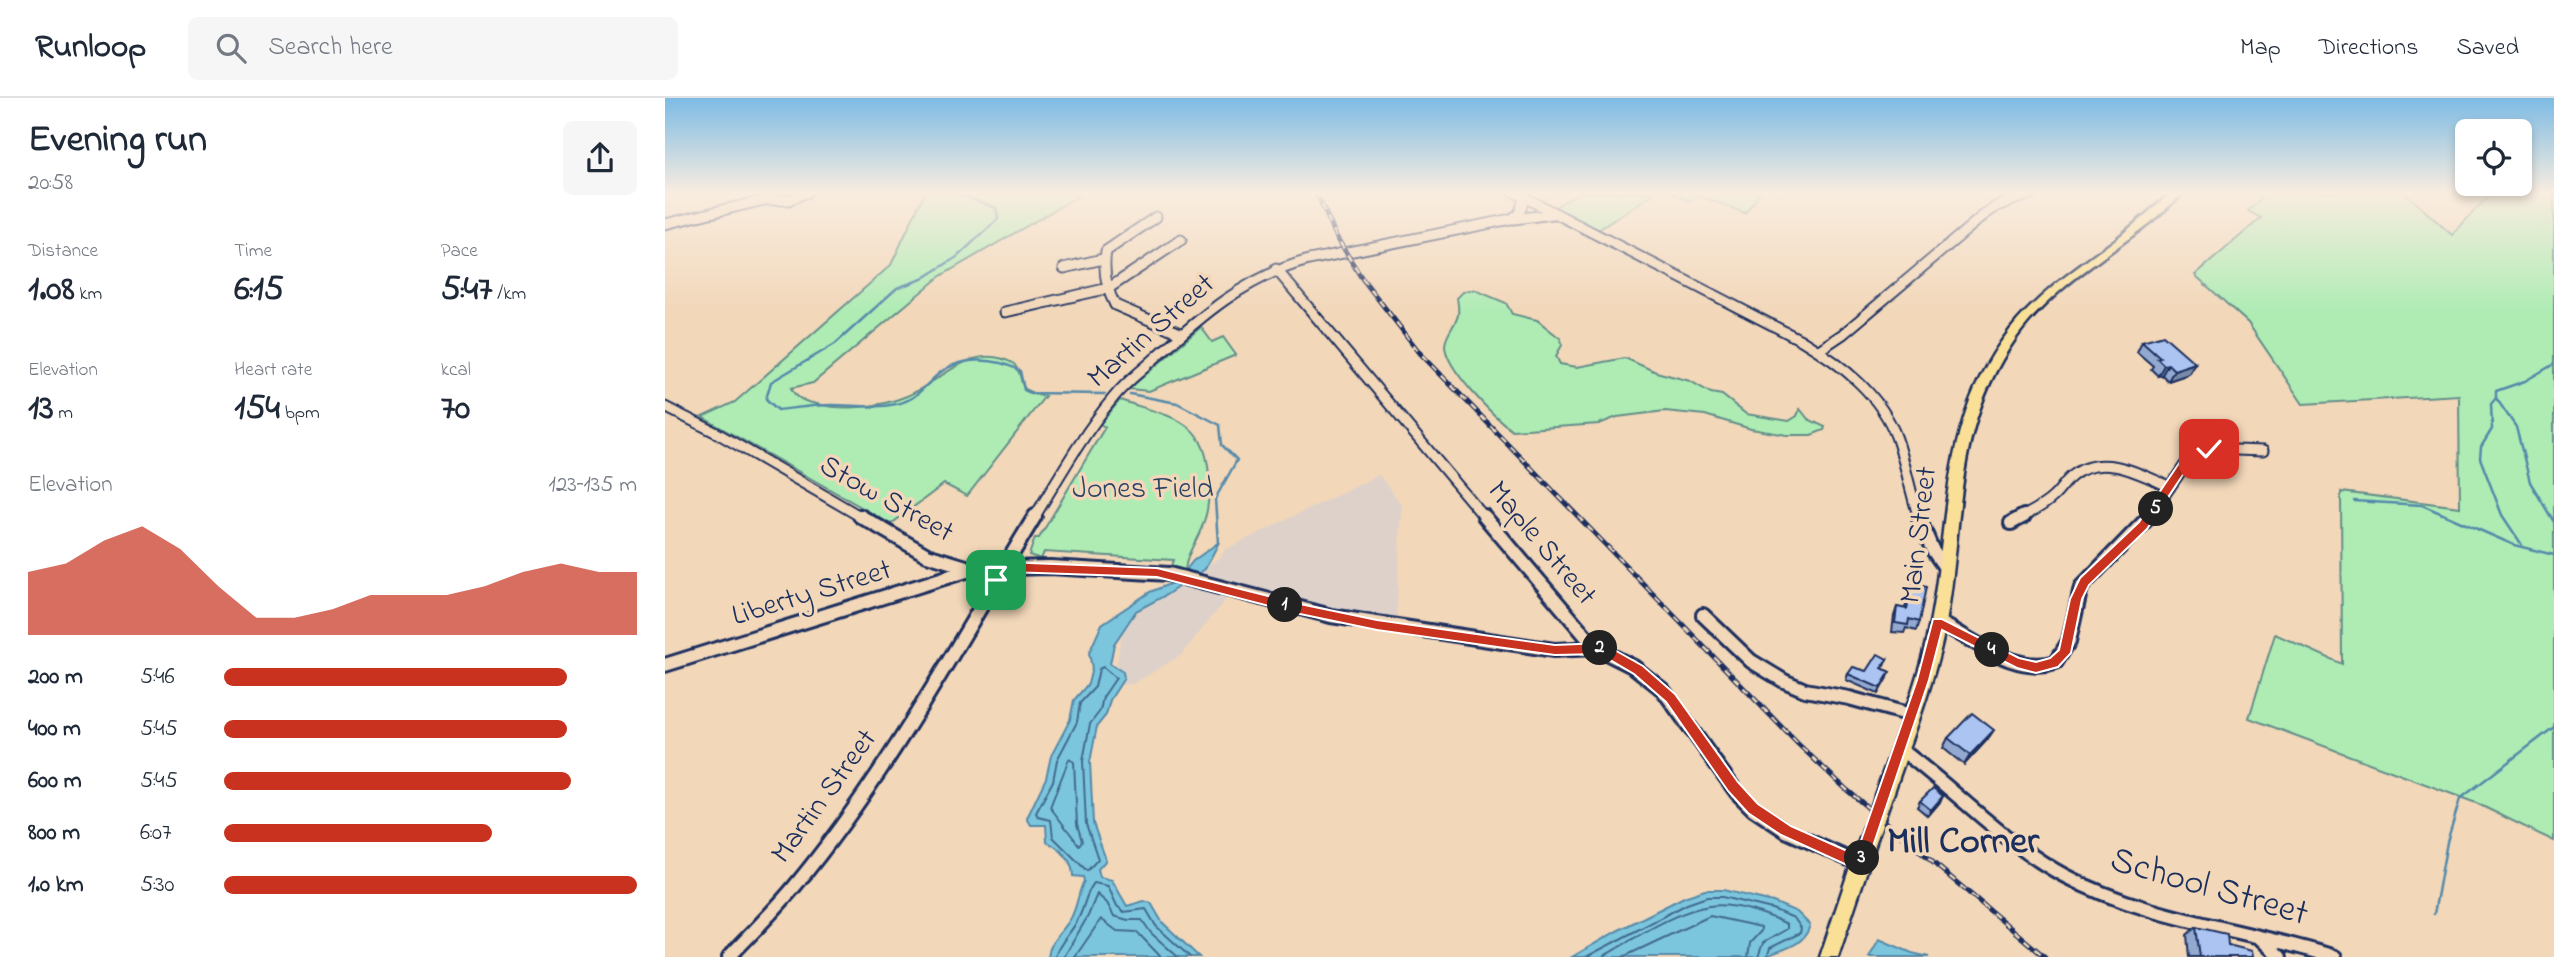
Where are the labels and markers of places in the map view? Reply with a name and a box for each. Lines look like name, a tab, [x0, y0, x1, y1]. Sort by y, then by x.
pin	[2179, 419, 2239, 479]
pin: 5	[2139, 492, 2173, 526]
pin	[966, 550, 1026, 610]
pin: 1	[1267, 588, 1303, 622]
pin: 2	[1583, 630, 1618, 666]
pin: 4	[1975, 632, 2009, 668]
pin: 3	[1845, 840, 1879, 876]

